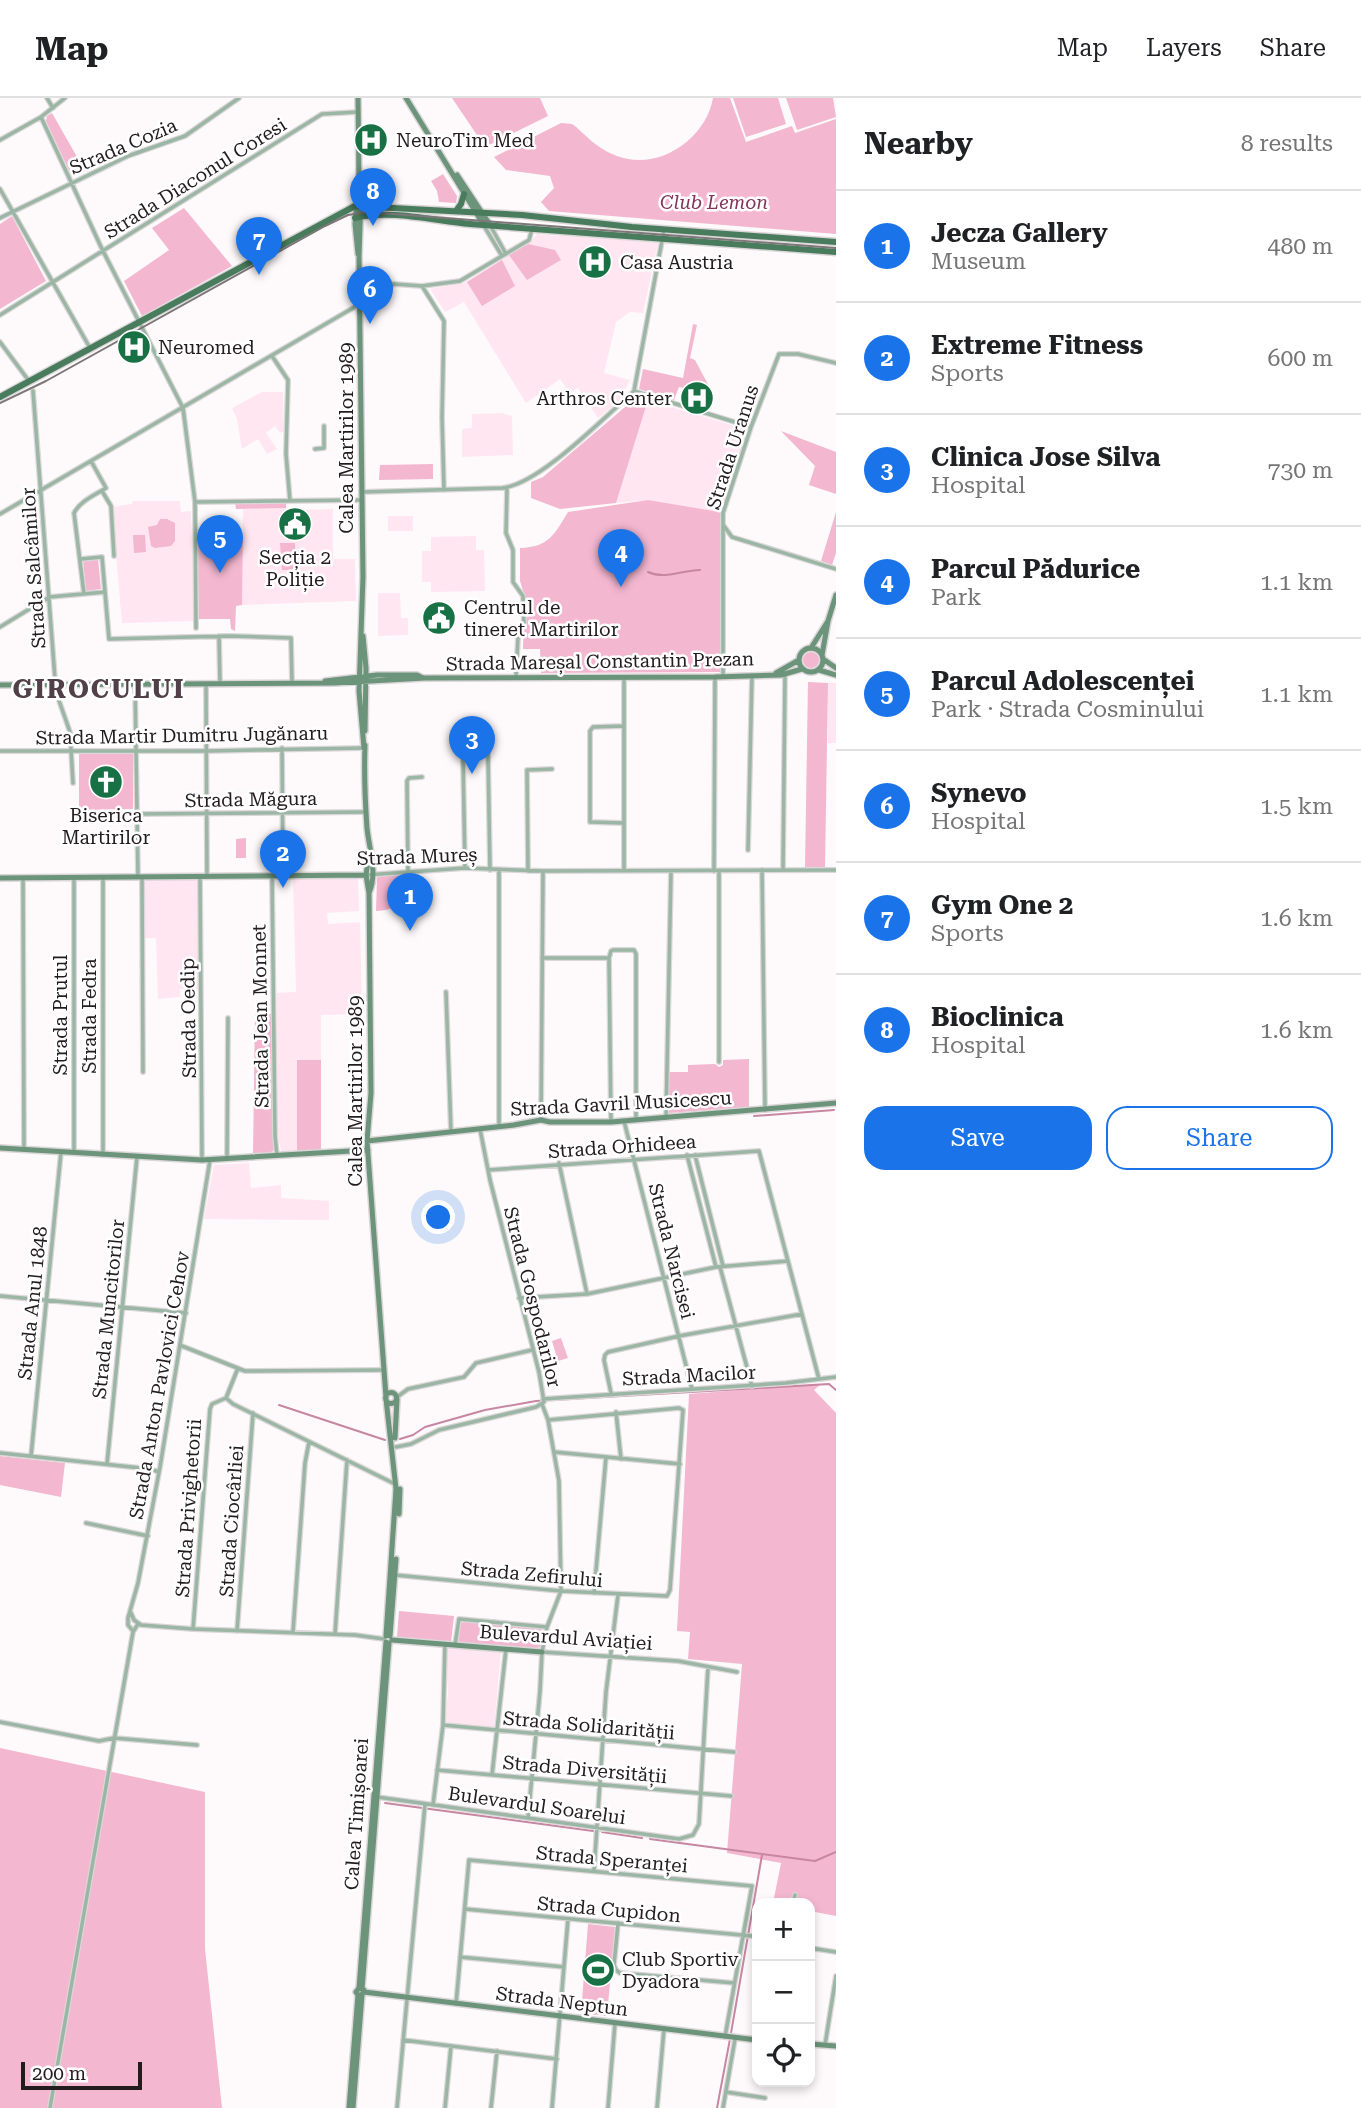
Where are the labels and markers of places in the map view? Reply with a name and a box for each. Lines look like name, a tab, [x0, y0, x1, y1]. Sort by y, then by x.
hospital icon: NeuroTim Med	[352, 121, 390, 159]
place label: NeuroTim Med	[396, 129, 534, 152]
pin: 8	[350, 168, 396, 226]
pin: 7	[236, 217, 282, 275]
hospital icon: Casa Austria	[576, 243, 614, 281]
place label: Casa Austria	[620, 251, 734, 274]
pin: 6	[347, 266, 393, 324]
hospital icon: Neuromed	[115, 328, 153, 366]
place label: Neuromed	[158, 336, 255, 359]
hospital icon: Arthros Center	[678, 379, 716, 417]
place label: Arthros Center	[537, 387, 672, 410]
public building icon: Secția 2 Poliție	[276, 505, 314, 543]
pin: 5	[197, 515, 243, 573]
pin: 4	[598, 529, 644, 587]
place label: Secția 2 Poliție	[259, 546, 331, 593]
place label: Centrul de tineret Martirilor	[464, 596, 619, 641]
public building icon: Centrul de tineret Martirilor	[420, 599, 458, 637]
pin: 3	[449, 716, 495, 774]
church icon: Biserica Martirilor	[87, 763, 125, 801]
place label: Biserica Martirilor	[62, 804, 151, 849]
pin: 2	[260, 830, 306, 888]
pin: 1	[387, 873, 433, 931]
place label: Club Sportiv Dyadora	[622, 1948, 739, 1993]
sports icon: Club Sportiv Dyadora	[579, 1951, 617, 1989]

